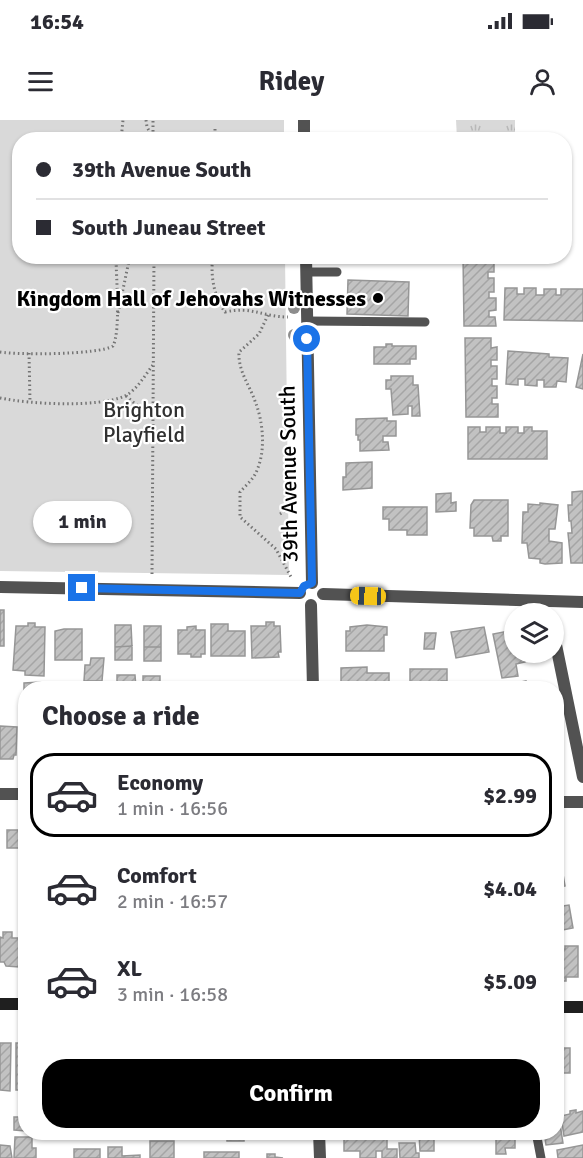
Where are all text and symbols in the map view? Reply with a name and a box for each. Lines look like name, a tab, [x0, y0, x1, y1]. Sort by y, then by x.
text: 16:54	[30, 8, 84, 35]
icon: menu	[24, 65, 57, 98]
text: Ridey	[259, 65, 324, 98]
icon: person	[526, 65, 559, 98]
text: 39th Avenue South	[72, 156, 252, 183]
text: South Juneau Street	[72, 214, 265, 241]
place label: Kingdom Hall of Jehovahs Witnesses	[16, 285, 366, 312]
marker: Kingdom Hall of Jehovahs Witnesses	[371, 291, 385, 305]
route start	[293, 325, 320, 352]
street label: 39th Avenue South	[273, 385, 304, 563]
park label: Brighton Playfield	[103, 396, 185, 448]
callout: 1 min	[32, 501, 132, 543]
text: 1 min	[58, 509, 107, 534]
route end	[68, 574, 95, 601]
car	[350, 586, 386, 606]
map controls	[504, 603, 564, 663]
button: layers	[504, 603, 564, 663]
text: Choose a ride	[42, 700, 200, 733]
icon: car	[45, 768, 99, 822]
text: Economy	[117, 769, 203, 796]
text: $2.99	[483, 782, 537, 809]
text: 1 min · 16:56	[117, 796, 228, 821]
icon: car	[45, 861, 99, 915]
text: Comfort	[117, 862, 197, 889]
text: $4.04	[483, 875, 537, 902]
text: 2 min · 16:57	[117, 889, 228, 914]
icon: car	[45, 954, 99, 1008]
text: XL	[117, 955, 142, 982]
text: $5.09	[483, 968, 537, 995]
text: 3 min · 16:58	[117, 982, 228, 1007]
button: Confirm	[42, 1059, 540, 1128]

